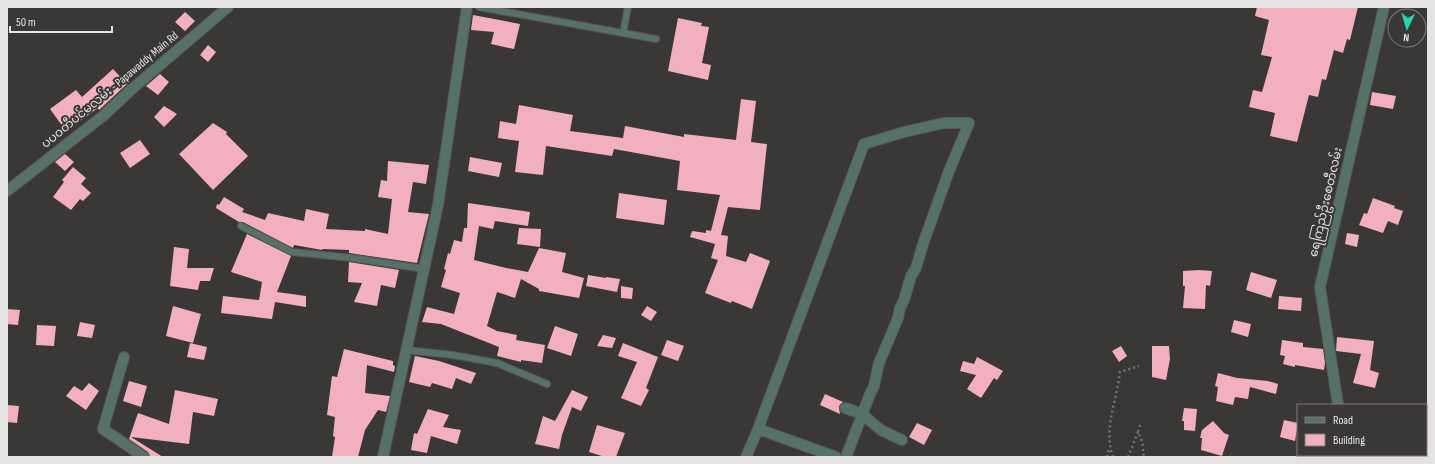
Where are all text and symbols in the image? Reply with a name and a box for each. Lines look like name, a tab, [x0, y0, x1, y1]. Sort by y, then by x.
scale bar	[10, 8, 112, 34]
north arrow	[1387, 8, 1427, 48]
text: 50 m	[16, 15, 36, 30]
street label: ပပဝတီပင်မလမ်း - Papawaddy Main Rd	[37, 27, 181, 152]
text: N	[1403, 31, 1410, 44]
street label: ရေကြည်ဦးစေတီလမ်း	[1304, 145, 1348, 259]
legend	[1297, 404, 1427, 456]
text: Road	[1333, 413, 1353, 428]
text: Building	[1333, 433, 1365, 448]

